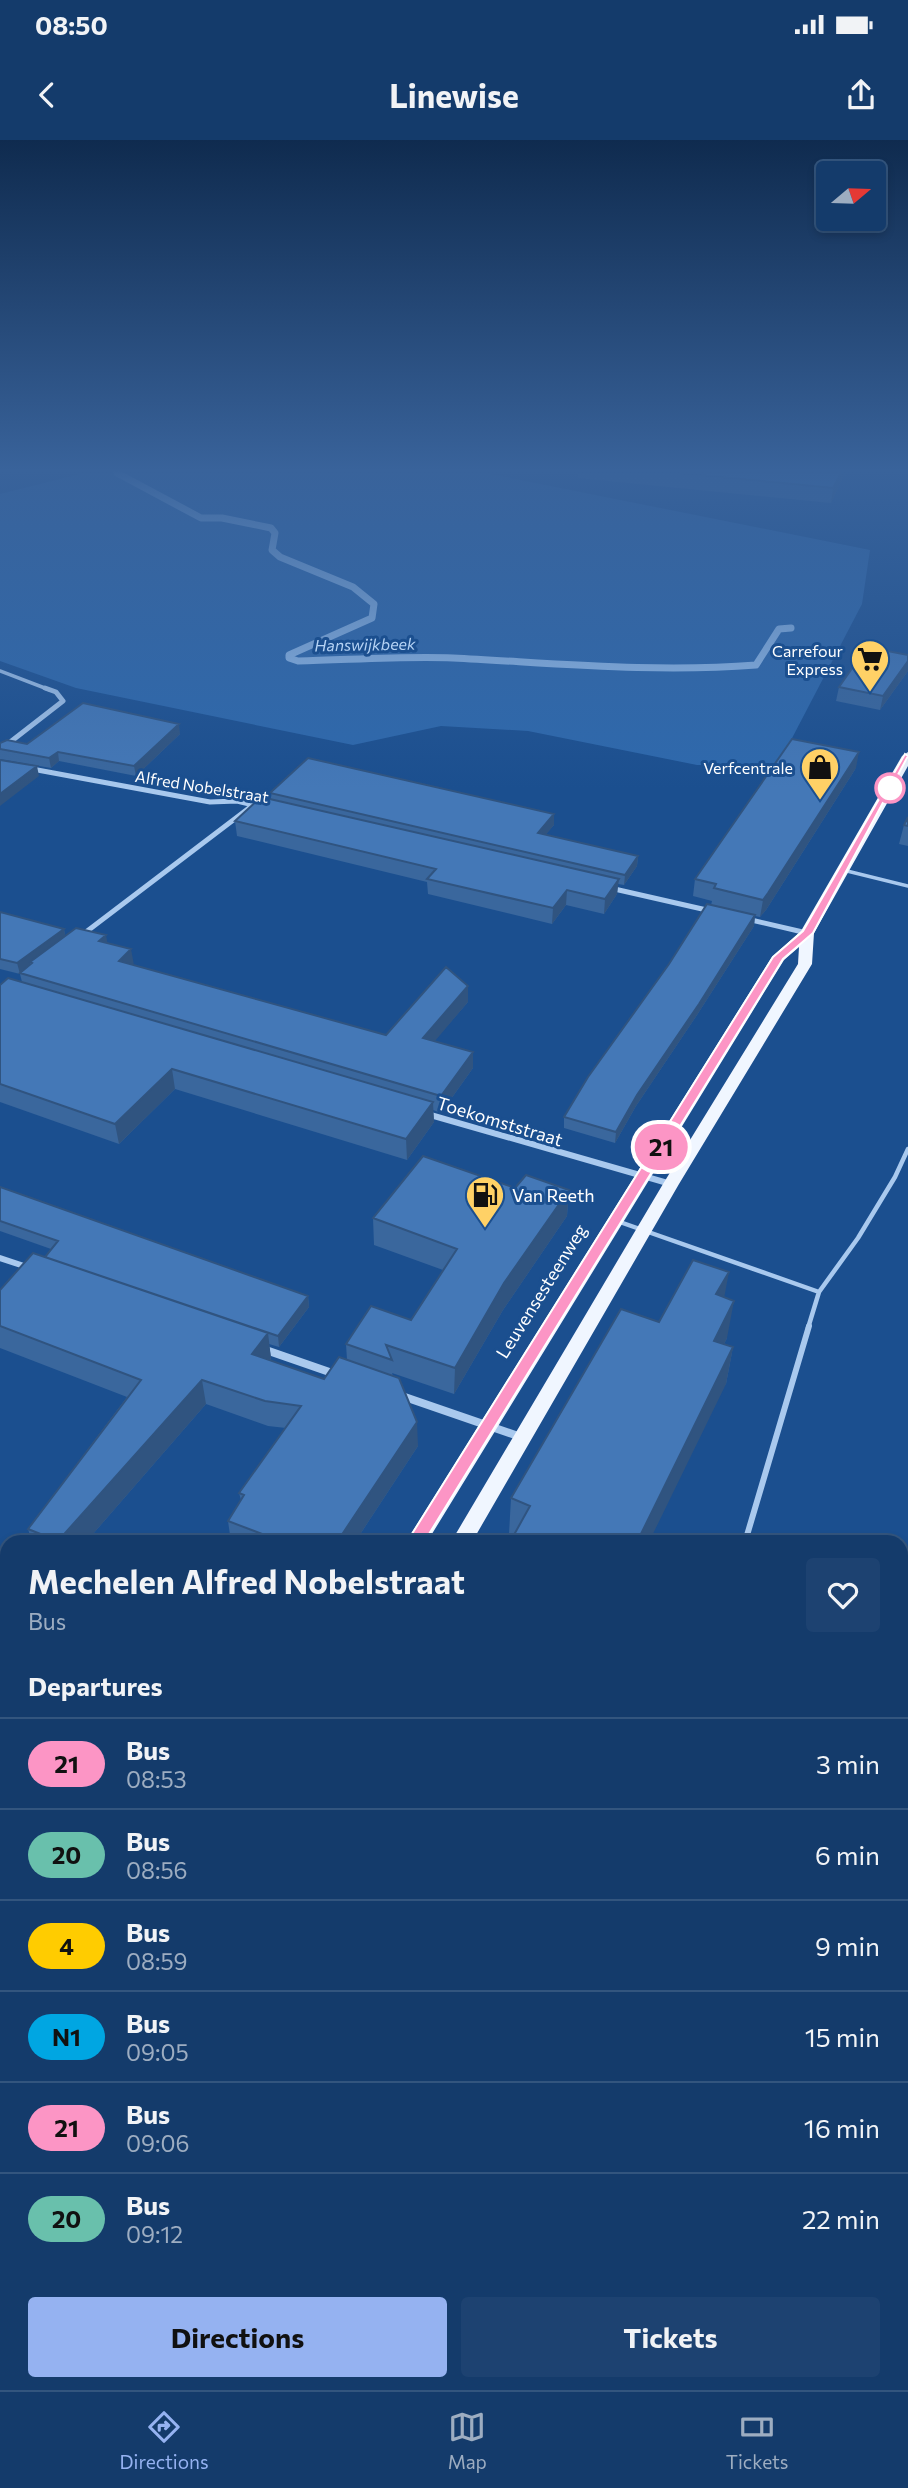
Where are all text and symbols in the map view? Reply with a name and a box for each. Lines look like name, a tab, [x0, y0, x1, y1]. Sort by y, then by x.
text: 08:50	[35, 9, 108, 40]
text: Linewise	[389, 75, 519, 115]
icon: back	[28, 76, 66, 114]
icon: share	[842, 76, 880, 114]
north arrow	[816, 161, 886, 231]
map controls	[816, 161, 886, 231]
water label: Hanswijkbeek	[314, 634, 416, 654]
supermarket icon: Carrefour Express	[849, 638, 891, 693]
place label: Carrefour Express	[772, 641, 844, 678]
shop icon: Verfcentrale	[799, 746, 841, 801]
place label: Verfcentrale	[703, 758, 793, 777]
street label: Alfred Nobelstraat	[134, 766, 271, 806]
unlabelled marker	[875, 773, 905, 803]
street label: Toekomststraat	[434, 1091, 566, 1151]
line badge: 21	[630, 1124, 692, 1170]
text: 21	[649, 1132, 673, 1161]
fuel station icon: Van Reeth	[464, 1174, 506, 1229]
place label: Van Reeth	[512, 1184, 595, 1206]
street label: Leuvensesteenweg	[491, 1220, 591, 1362]
button: heart	[806, 1558, 880, 1632]
text: Mechelen Alfred Nobelstraat	[28, 1560, 465, 1601]
text: Bus	[28, 1607, 66, 1635]
text: Departures	[28, 1670, 163, 1701]
text: Bus	[126, 1734, 170, 1765]
text: 3 min	[816, 1748, 880, 1779]
text: 21	[54, 1749, 79, 1778]
text: 08:53	[126, 1765, 187, 1793]
text: Bus	[126, 1825, 170, 1856]
text: 6 min	[815, 1839, 880, 1870]
text: 20	[52, 1840, 81, 1869]
text: 08:56	[126, 1856, 188, 1884]
text: Bus	[126, 1916, 170, 1947]
text: 9 min	[815, 1930, 880, 1961]
text: 4	[59, 1931, 74, 1960]
text: 08:59	[126, 1947, 188, 1975]
text: Bus	[126, 2007, 170, 2038]
text: 15 min	[805, 2021, 880, 2052]
text: N1	[52, 2022, 81, 2051]
text: 09:05	[126, 2038, 189, 2066]
text: Bus	[126, 2098, 170, 2129]
text: 16 min	[804, 2112, 880, 2143]
text: 21	[54, 2113, 79, 2142]
text: 09:06	[126, 2129, 189, 2157]
text: Bus	[126, 2189, 170, 2220]
text: 22 min	[802, 2203, 880, 2234]
text: 20	[52, 2204, 81, 2233]
text: 09:12	[126, 2220, 183, 2248]
button: Directions	[28, 2297, 447, 2377]
button: Tickets	[461, 2297, 880, 2377]
tab: Directions	[120, 2408, 209, 2473]
tab: Map	[448, 2408, 487, 2473]
tab: Tickets	[726, 2408, 788, 2473]

